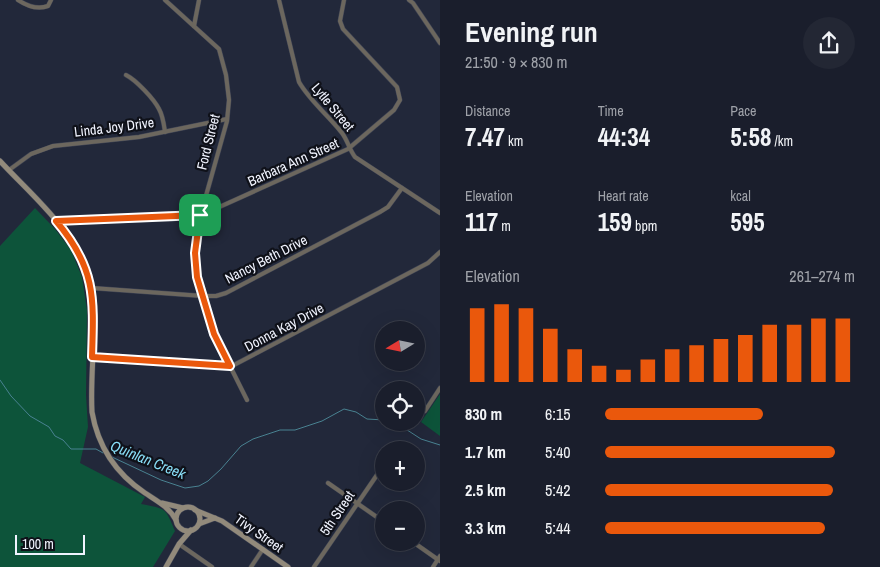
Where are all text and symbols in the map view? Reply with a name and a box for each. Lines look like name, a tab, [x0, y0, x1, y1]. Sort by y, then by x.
text: Evening run	[465, 13, 598, 51]
button: share	[803, 17, 855, 69]
text: 21:50 · 9 × 830 m	[465, 51, 568, 73]
street label: Lytle Street	[308, 79, 358, 135]
text: Distance	[465, 102, 510, 120]
text: Time	[598, 102, 624, 120]
text: Pace	[730, 102, 757, 120]
street label: Ford Street	[192, 112, 224, 172]
street label: Linda Joy Drive	[73, 113, 155, 141]
text: 7.47	[465, 120, 505, 154]
text: 44:34	[598, 120, 650, 154]
text: 5:58	[730, 120, 771, 154]
text: km	[505, 132, 523, 150]
text: /km	[771, 132, 793, 150]
street label: Barbara Ann Street	[245, 134, 341, 190]
text: Elevation	[465, 187, 513, 205]
text: Heart rate	[598, 187, 649, 205]
text: kcal	[730, 187, 751, 205]
pin	[179, 194, 221, 236]
icon: arrive	[186, 201, 214, 229]
text: 117	[465, 205, 498, 239]
text: 159	[598, 205, 632, 239]
text: 595	[730, 205, 765, 239]
text: m	[498, 217, 511, 235]
text: bpm	[632, 217, 657, 235]
street label: Nancy Beth Drive	[222, 231, 310, 287]
text: Elevation	[465, 265, 520, 287]
text: 261–274 m	[789, 265, 855, 287]
street label: Donna Kay Drive	[241, 299, 327, 355]
north arrow	[375, 321, 425, 371]
map controls	[375, 321, 425, 551]
button: locate	[375, 381, 425, 431]
text: 830 m	[465, 403, 502, 425]
text: 6:15	[545, 403, 571, 425]
water label: Quinlan Creek	[107, 435, 190, 484]
button: +	[375, 441, 425, 491]
text: 1.7 km	[465, 441, 506, 463]
text: 5:40	[545, 441, 571, 463]
text: 2.5 km	[465, 479, 506, 501]
text: 5:42	[545, 479, 571, 501]
street label: 5th Street	[316, 487, 358, 539]
button: −	[375, 501, 425, 551]
street label: Tivy Street	[231, 510, 287, 556]
text: 3.3 km	[465, 517, 506, 539]
text: 5:44	[545, 517, 571, 539]
scale bar	[15, 532, 85, 555]
text: 100 m	[22, 535, 54, 553]

